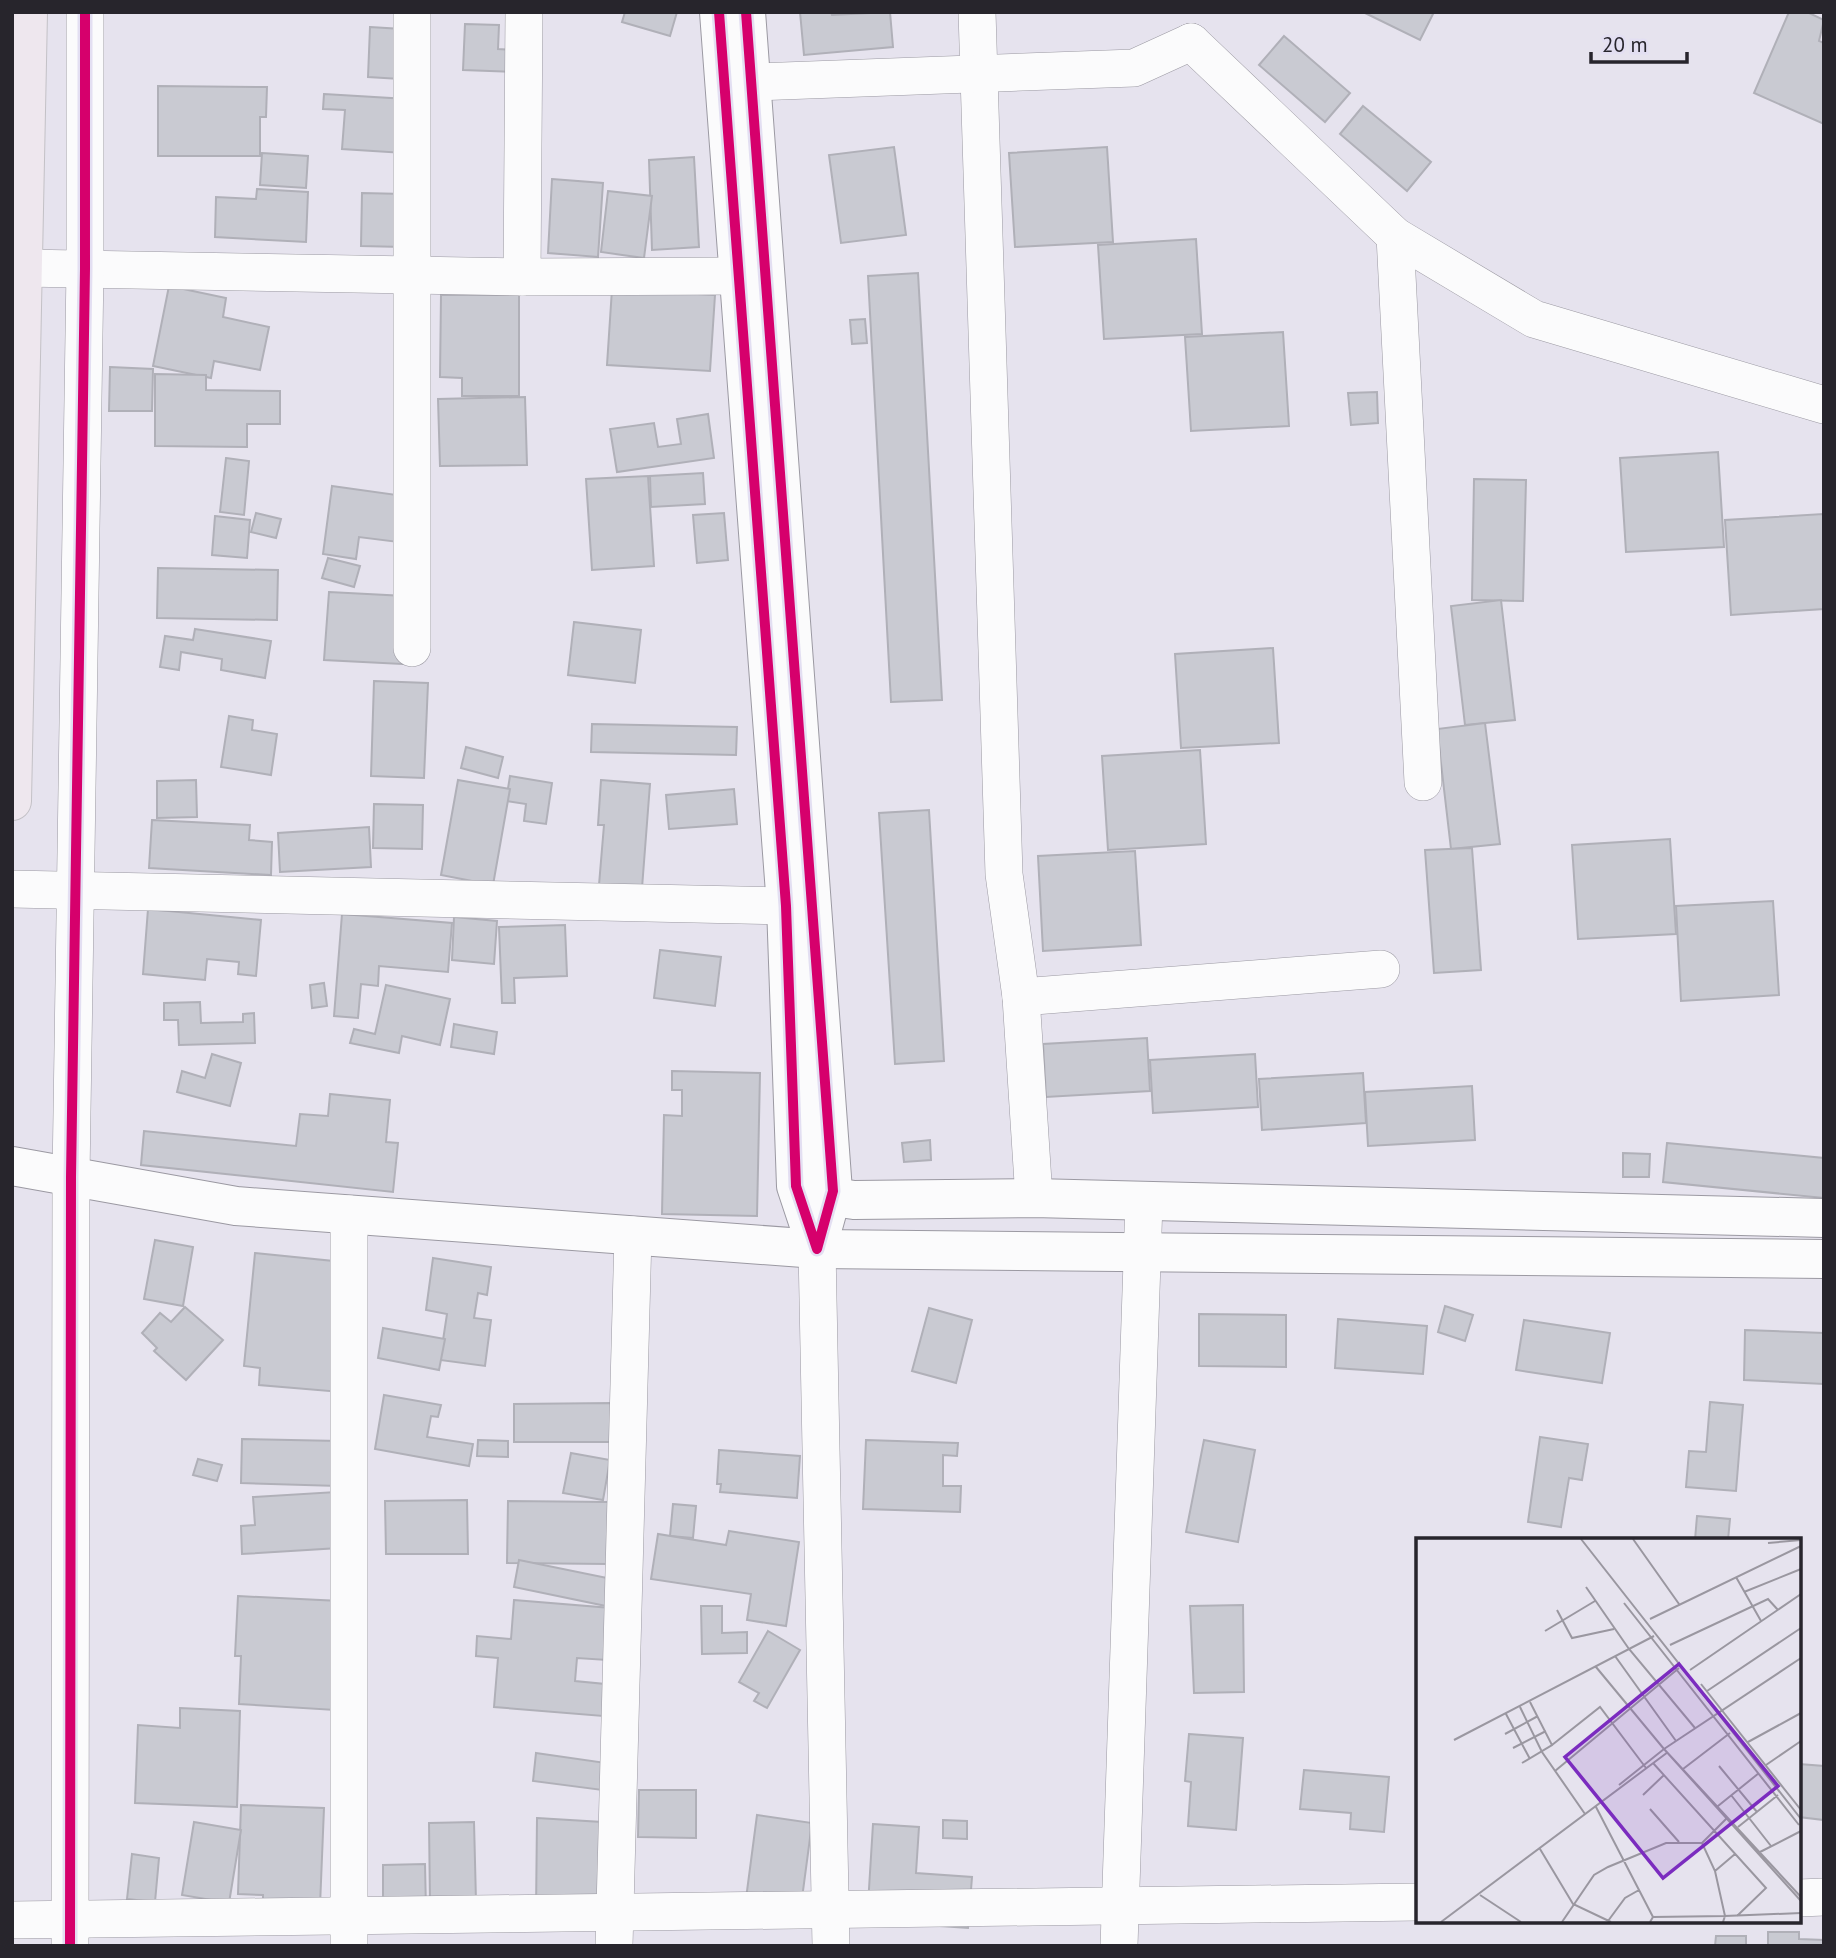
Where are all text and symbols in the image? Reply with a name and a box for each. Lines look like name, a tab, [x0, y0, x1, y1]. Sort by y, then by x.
scale bar	[1591, 21, 1687, 65]
text: 20 m	[1602, 31, 1648, 58]
inset map	[1416, 1538, 1801, 1923]

